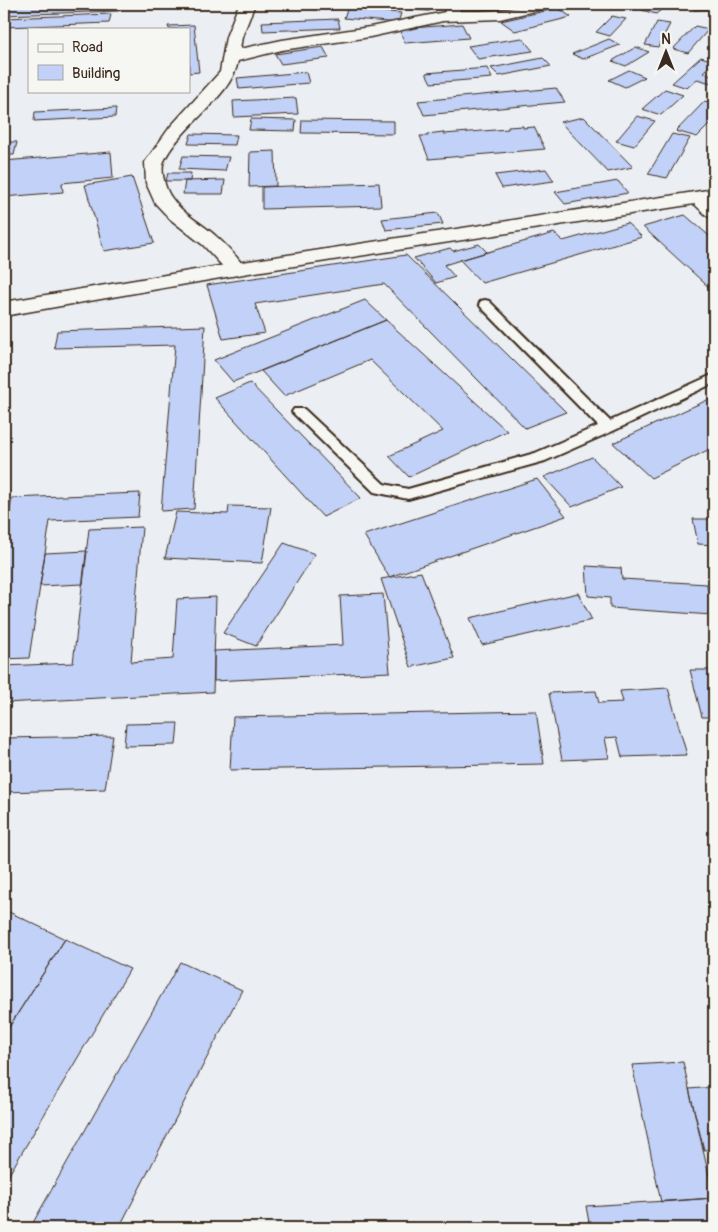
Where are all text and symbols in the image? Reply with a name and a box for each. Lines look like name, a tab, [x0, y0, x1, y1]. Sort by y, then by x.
legend	[28, 28, 190, 92]
north arrow	[640, 28, 690, 78]
text: N	[661, 31, 671, 48]
text: Road	[72, 38, 103, 57]
text: Building	[72, 64, 120, 83]

